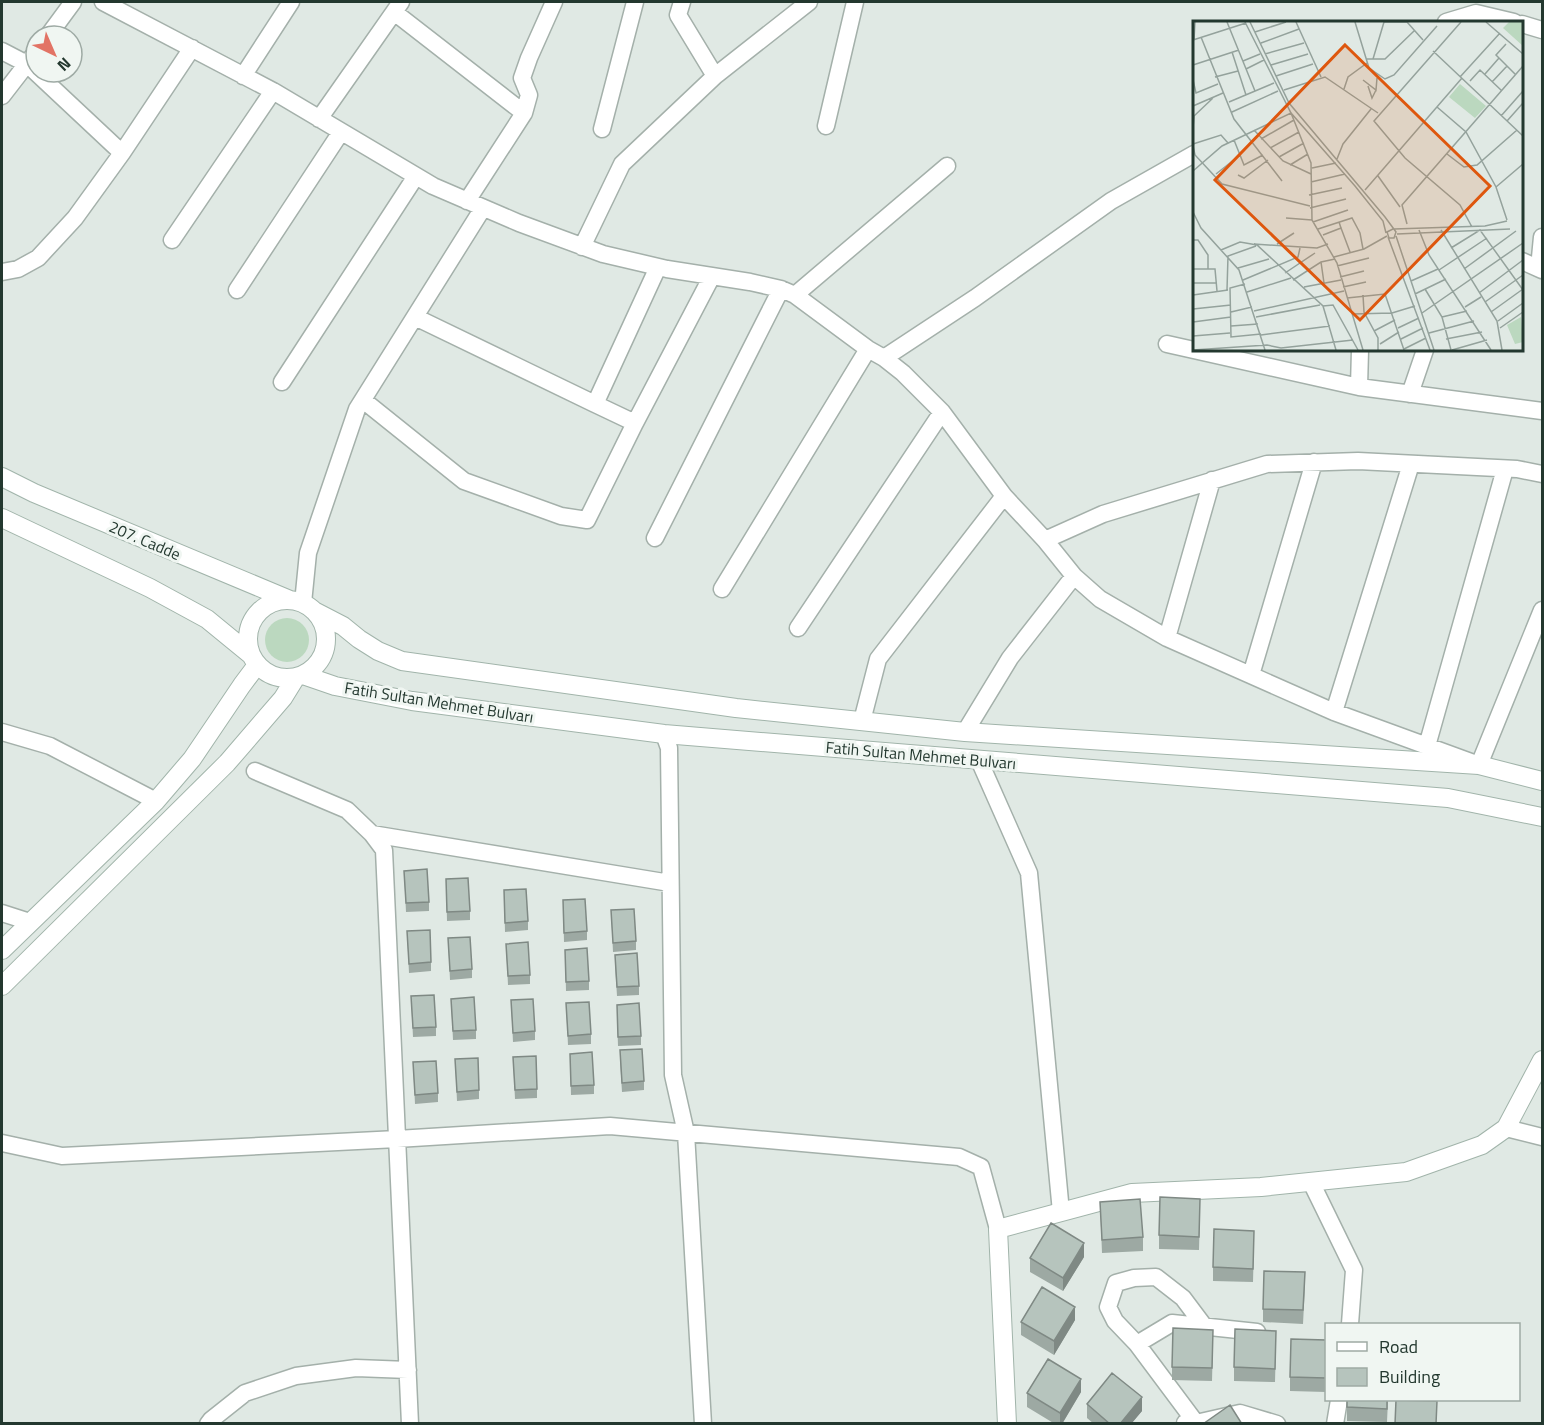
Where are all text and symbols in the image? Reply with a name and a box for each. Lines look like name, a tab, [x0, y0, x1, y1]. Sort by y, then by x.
inset map	[1193, 21, 1523, 351]
north arrow	[24, 24, 84, 84]
text: N	[52, 52, 77, 77]
street label: 207. Cadde	[106, 514, 184, 566]
street label: Fatih Sultan Mehmet Bulvarı	[343, 675, 535, 729]
street label: Fatih Sultan Mehmet Bulvarı	[825, 735, 1017, 775]
legend	[1325, 1323, 1520, 1401]
text: Road	[1379, 1333, 1418, 1360]
text: Building	[1379, 1363, 1440, 1390]

